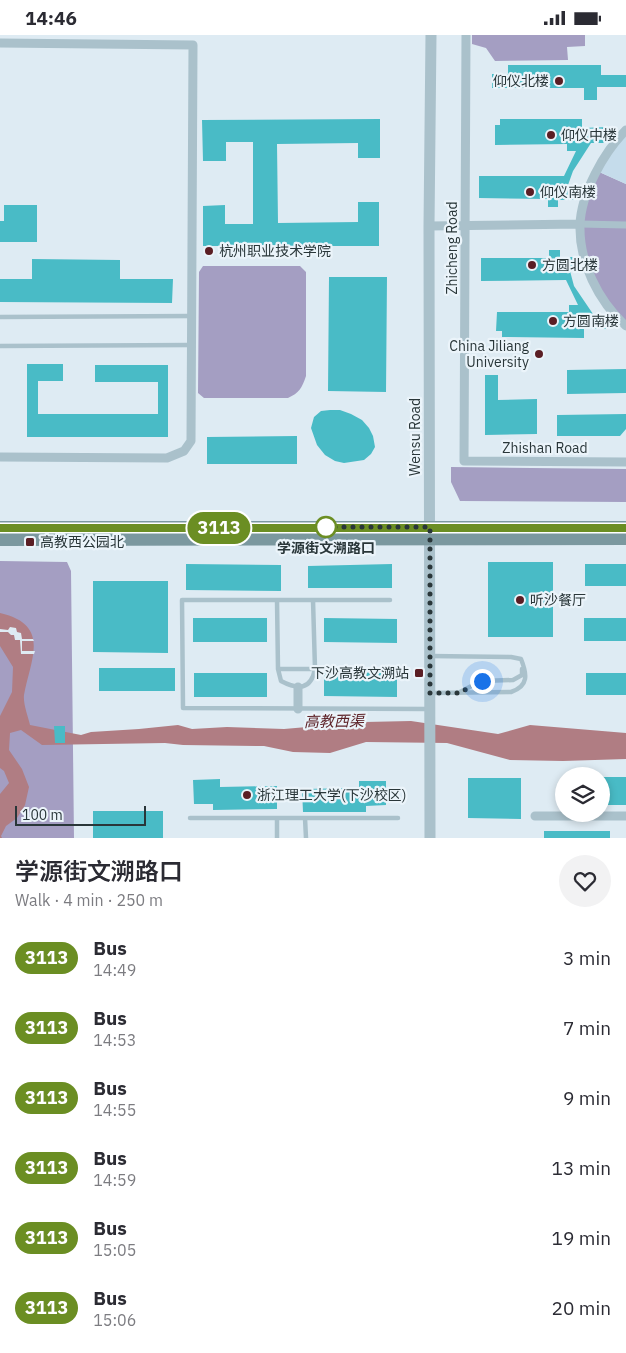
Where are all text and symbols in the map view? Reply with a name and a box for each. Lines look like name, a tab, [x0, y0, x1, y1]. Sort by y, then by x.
text: 14:46	[25, 6, 77, 30]
place label: 仰仪北楼	[493, 72, 549, 90]
marker: 仰仪北楼	[553, 75, 565, 87]
place label: 仰仪中楼	[561, 126, 617, 144]
marker: 仰仪中楼	[545, 129, 557, 141]
place label: 仰仪南楼	[540, 183, 596, 201]
marker: 仰仪南楼	[524, 186, 536, 198]
street label: Zhicheng Road	[443, 201, 461, 295]
place label: 杭州职业技术学院	[219, 242, 331, 260]
marker: 杭州职业技术学院	[203, 245, 215, 257]
place label: 方圆北楼	[542, 256, 598, 274]
marker: 方圆北楼	[526, 259, 538, 271]
place label: 方圆南楼	[563, 312, 619, 330]
marker: 方圆南楼	[547, 315, 559, 327]
place label: China Jiliang University	[449, 337, 530, 371]
marker: China Jiliang University	[533, 348, 545, 360]
street label: Wensu Road	[406, 398, 424, 476]
street label: Zhishan Road	[502, 439, 588, 457]
line badge: 3113	[184, 512, 254, 544]
text: 3113	[197, 516, 241, 539]
marker: 学源街文溯路口	[315, 516, 337, 538]
place label: 高教西公园北	[40, 533, 124, 551]
marker: 高教西公园北	[24, 536, 36, 548]
place label: 学源街文溯路口	[277, 539, 375, 557]
place label: 听沙餐厅	[530, 591, 586, 609]
marker: 听沙餐厅	[514, 594, 526, 606]
place label: 下沙高教文溯站	[311, 664, 409, 682]
marker: 下沙高教文溯站	[413, 667, 425, 679]
your location	[470, 669, 495, 694]
water label: 高教西渠	[304, 711, 366, 731]
map controls	[555, 767, 610, 822]
button: layers	[555, 767, 610, 822]
place label: 浙江理工大学(下沙校区)	[257, 786, 406, 804]
marker: 浙江理工大学(下沙校区)	[241, 789, 253, 801]
scale bar	[15, 803, 146, 826]
text: 100 m	[22, 806, 63, 824]
text: 学源街文溯路口	[15, 855, 183, 887]
button: heart	[559, 855, 611, 907]
text: Walk · 4 min · 250 m	[15, 890, 163, 910]
text: Bus	[93, 936, 127, 960]
text: 3113	[25, 946, 68, 969]
text: 3 min	[563, 946, 611, 970]
text: 14:49	[93, 960, 136, 980]
text: Bus	[93, 1006, 127, 1030]
text: 3113	[25, 1016, 68, 1039]
text: 7 min	[563, 1016, 611, 1040]
text: 14:53	[93, 1030, 136, 1050]
text: Bus	[93, 1076, 127, 1100]
text: 3113	[25, 1086, 68, 1109]
text: 9 min	[563, 1086, 611, 1110]
text: 14:55	[93, 1100, 136, 1120]
text: Bus	[93, 1146, 127, 1170]
text: 3113	[25, 1156, 68, 1179]
text: 13 min	[552, 1156, 611, 1180]
text: 14:59	[93, 1170, 136, 1190]
text: Bus	[93, 1216, 127, 1240]
text: 3113	[25, 1226, 68, 1249]
text: 19 min	[552, 1226, 611, 1250]
text: 15:05	[93, 1240, 136, 1260]
text: Bus	[93, 1286, 127, 1310]
text: 3113	[25, 1296, 68, 1319]
text: 20 min	[552, 1296, 611, 1320]
text: 15:06	[93, 1310, 136, 1330]

